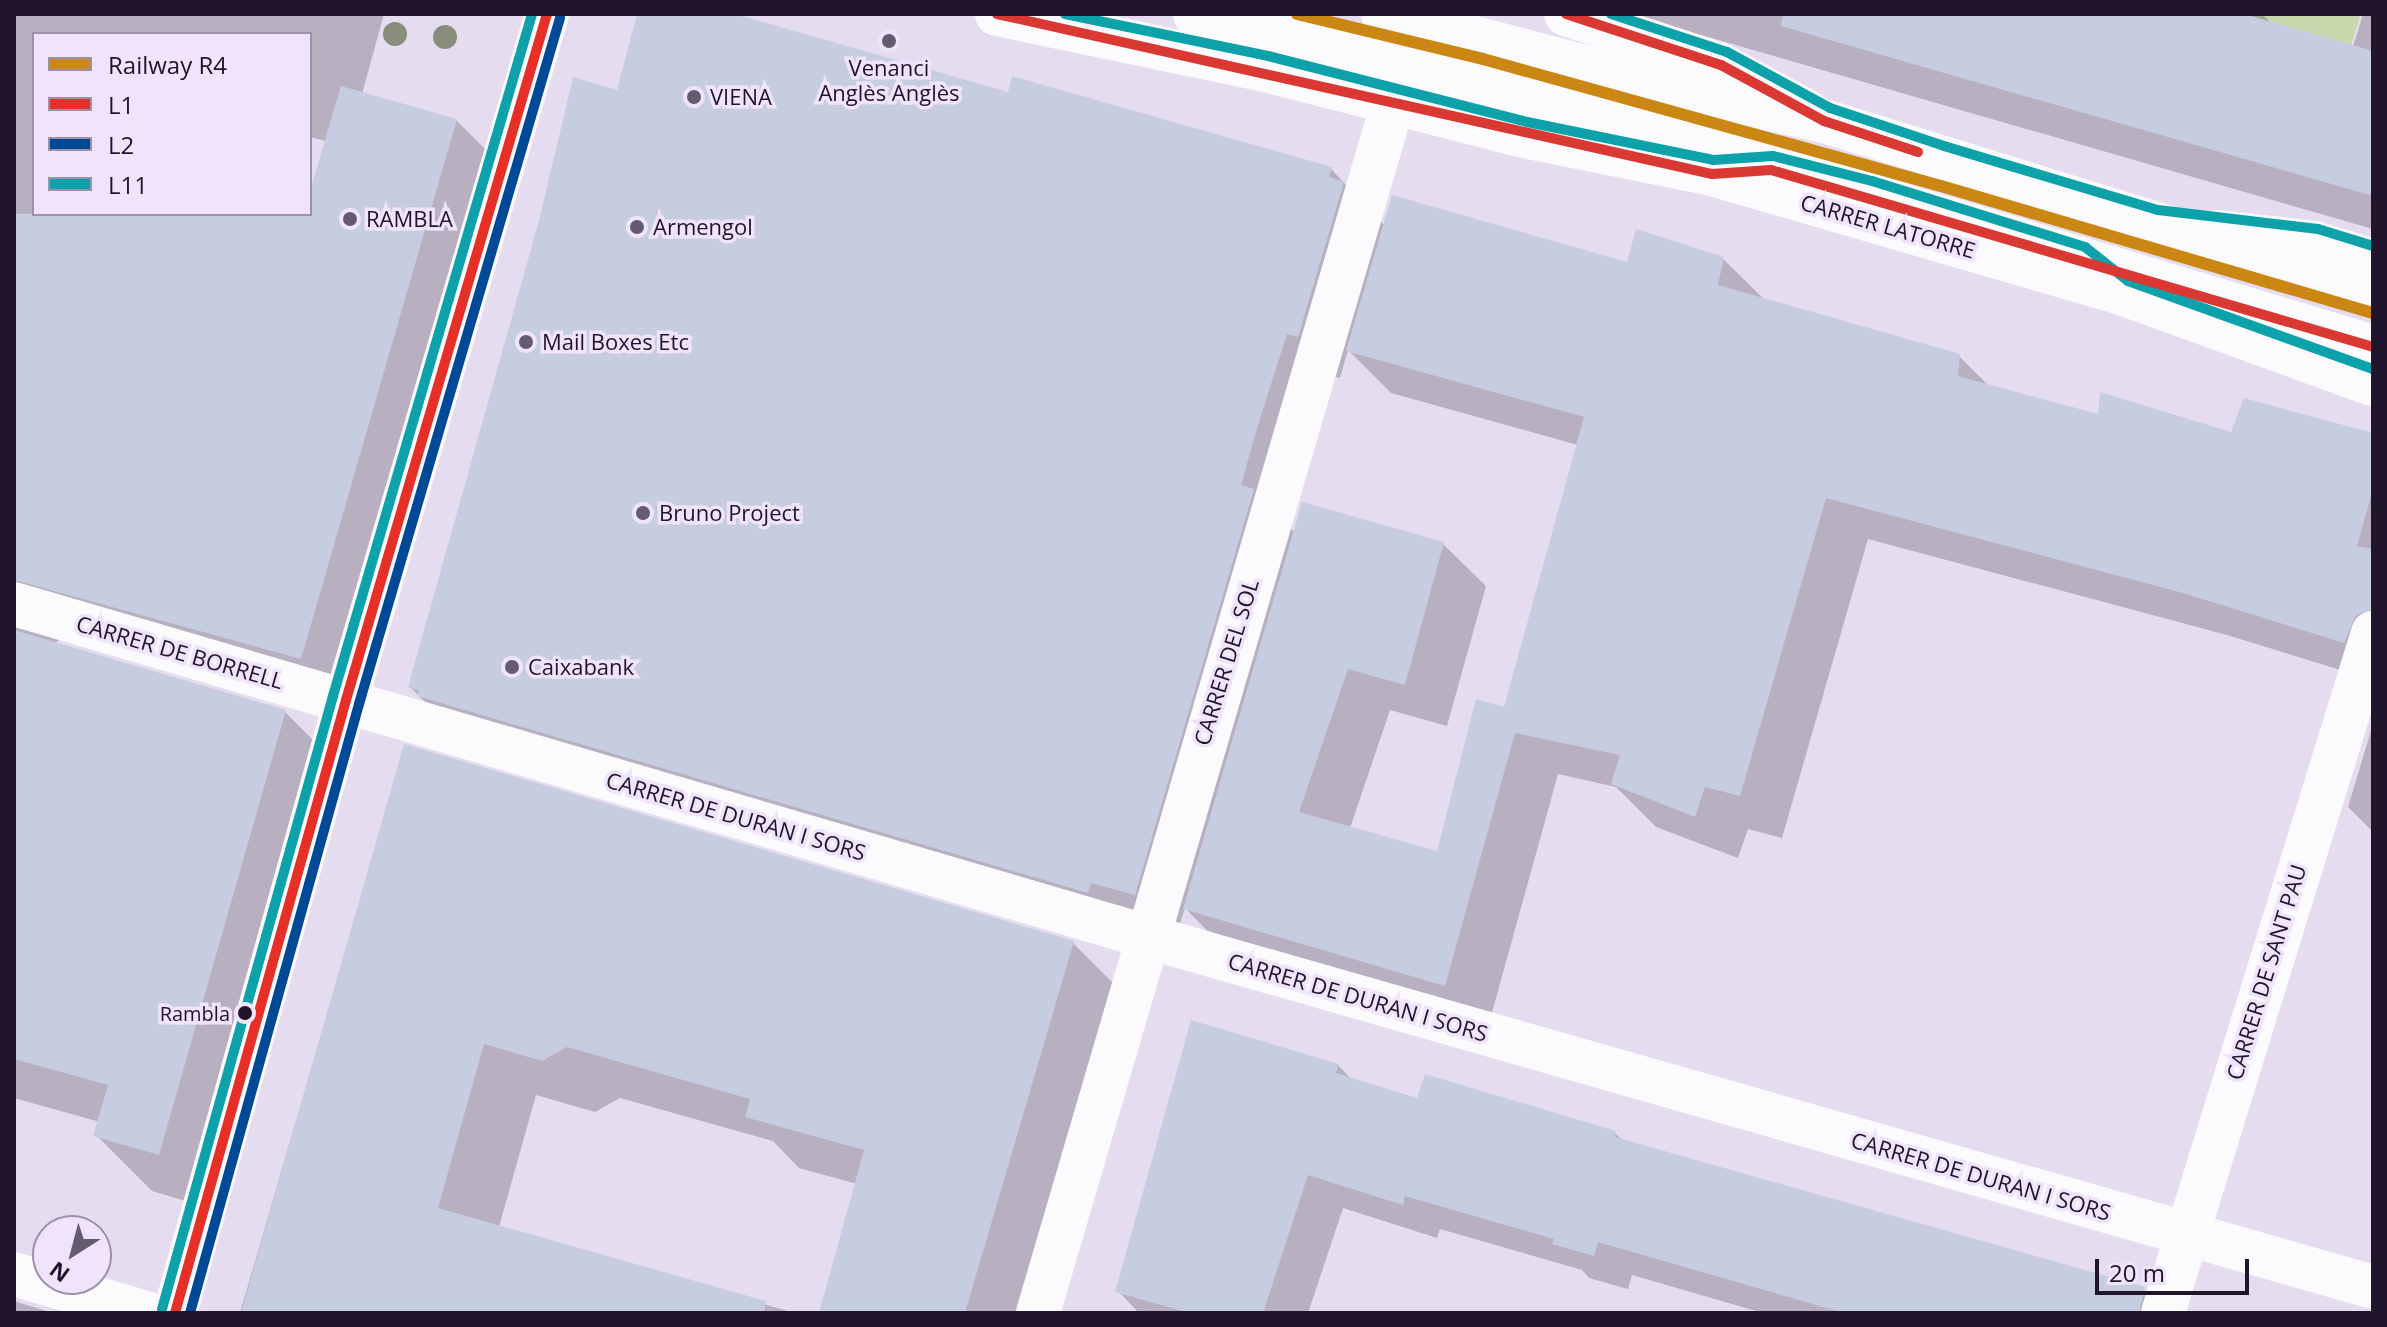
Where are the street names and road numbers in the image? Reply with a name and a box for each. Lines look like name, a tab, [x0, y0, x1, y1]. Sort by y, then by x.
street label: CARRER LATORRE	[1798, 188, 1978, 264]
street label: CARRER DEL SOL	[1188, 576, 1264, 748]
street label: CARRER DE BORRELL	[73, 610, 287, 694]
street label: CARRER DE DURAN I SORS	[603, 766, 869, 866]
street label: CARRER DE SANT PAU	[2221, 861, 2311, 1083]
street label: CARRER DE DURAN I SORS	[1225, 947, 1491, 1047]
street label: CARRER DE DURAN I SORS	[1848, 1126, 2114, 1226]

